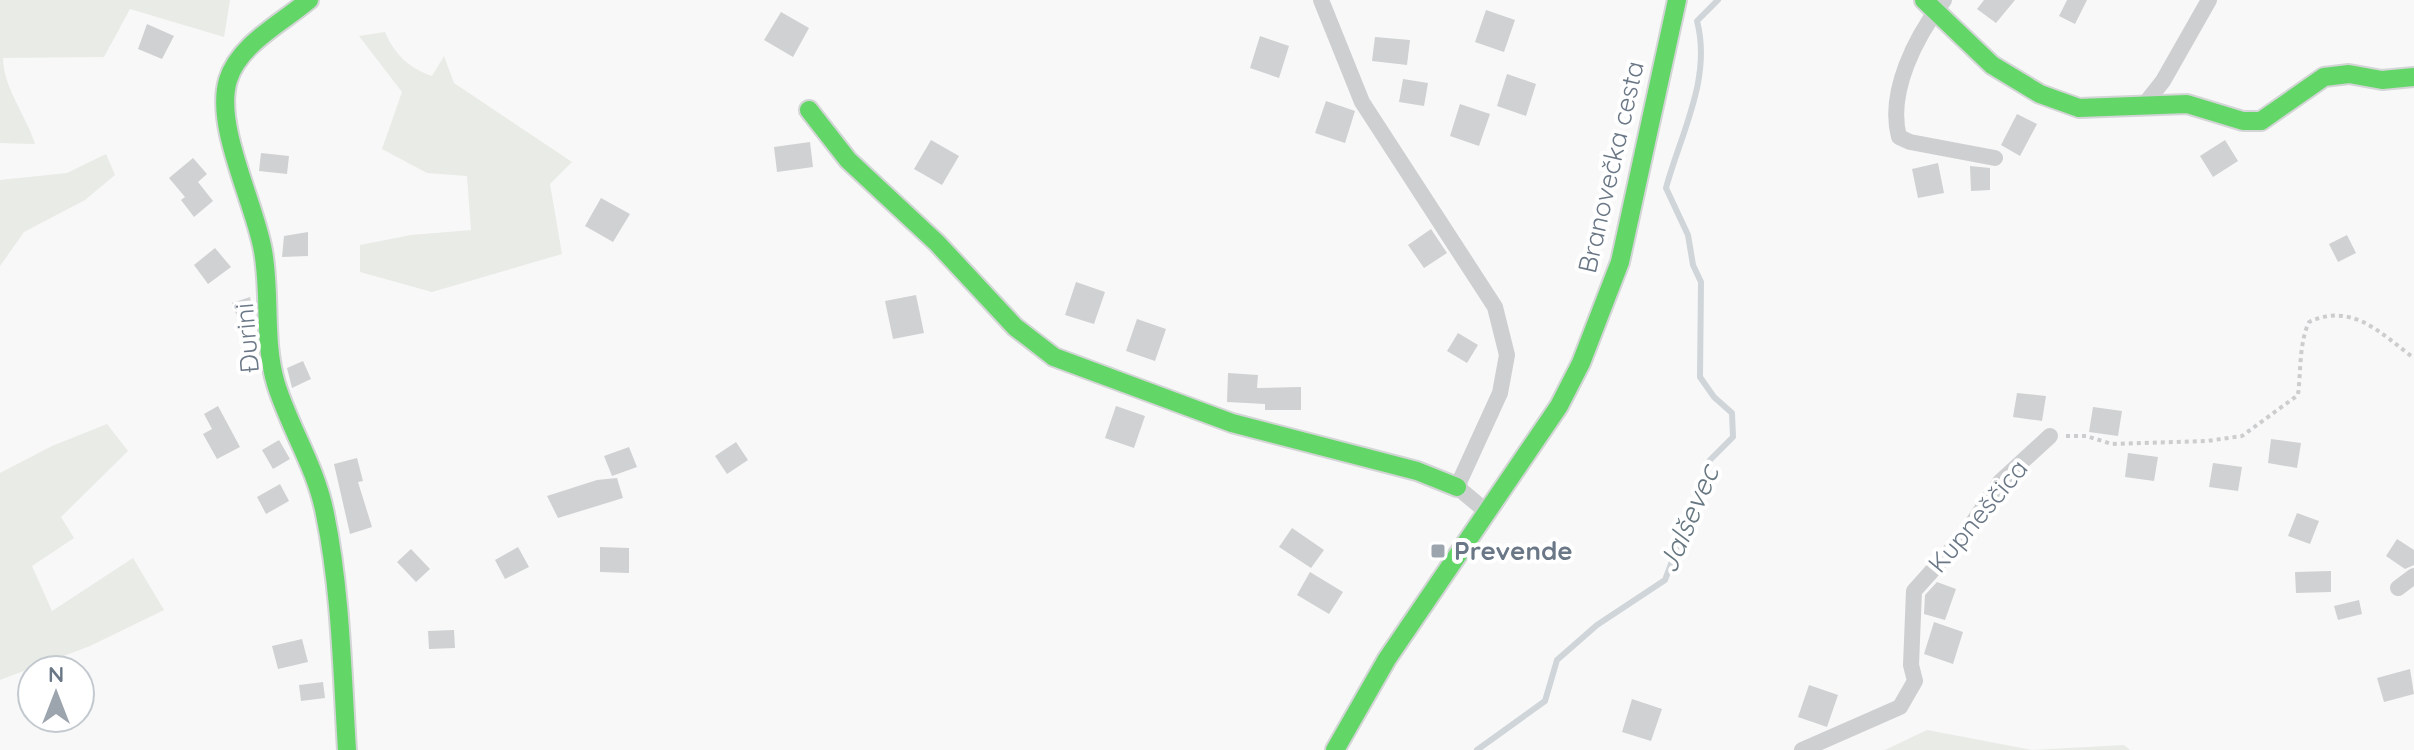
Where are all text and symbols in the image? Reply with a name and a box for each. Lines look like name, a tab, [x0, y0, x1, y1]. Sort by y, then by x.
street label: Branovečka cesta	[1570, 58, 1651, 276]
street label: Đurini	[227, 302, 266, 374]
street label: Kupneščica	[1921, 452, 2035, 579]
water label: Jalševec	[1649, 458, 1727, 578]
place label: Prevende	[1454, 534, 1573, 567]
marker: Prevende	[1429, 542, 1447, 560]
north arrow	[16, 654, 96, 734]
text: N	[48, 660, 64, 688]

